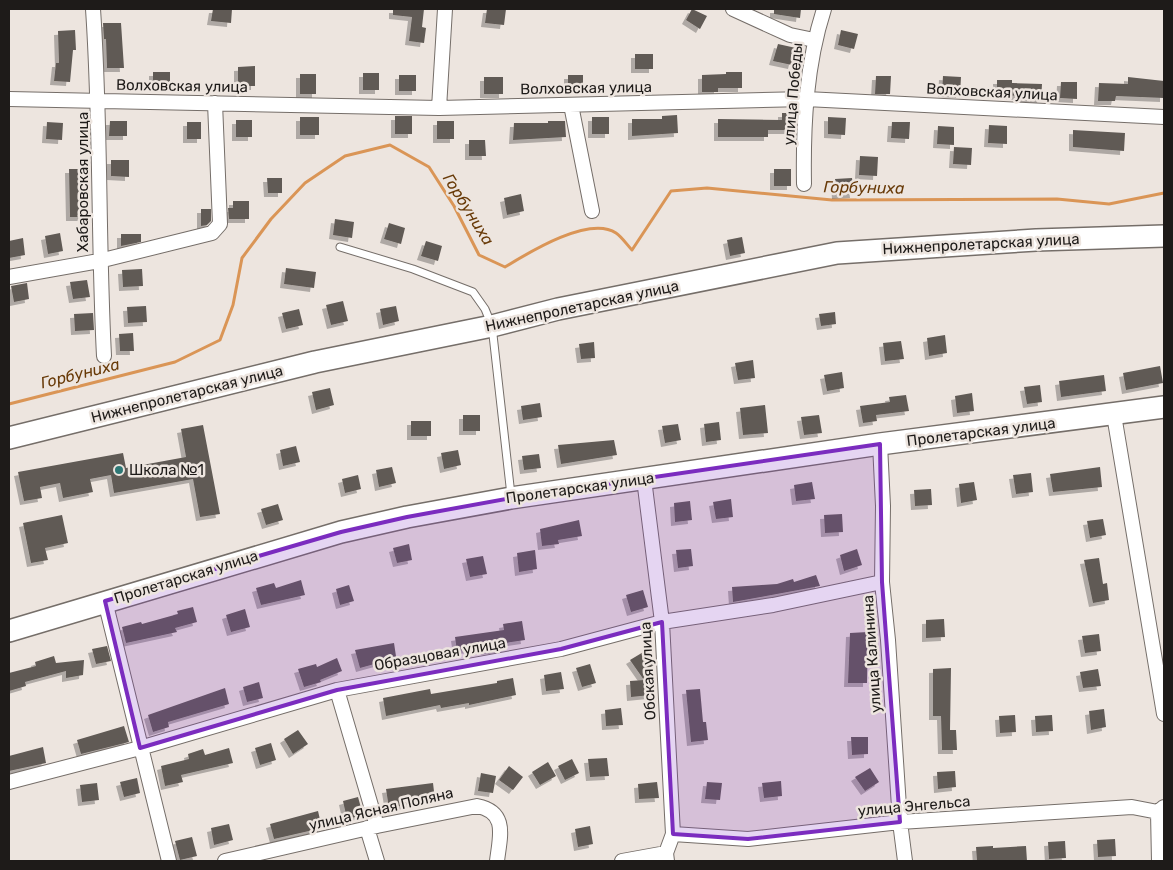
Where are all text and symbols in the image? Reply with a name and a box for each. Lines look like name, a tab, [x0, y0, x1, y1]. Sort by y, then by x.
street label: улица Победы	[780, 42, 806, 146]
street label: Волховская улица	[116, 76, 248, 96]
street label: Волховская улица	[520, 78, 652, 98]
street label: Волховская улица	[926, 80, 1058, 104]
street label: Хабаровская улица	[74, 112, 92, 252]
water label: Горбуниха	[439, 170, 498, 249]
water label: Горбуниха	[823, 177, 905, 198]
street label: Нижнепролетарская улица	[882, 230, 1080, 258]
street label: Нижнепролетарская улица	[484, 277, 680, 335]
water label: Горбуниха	[39, 354, 122, 392]
street label: Нижнепролетарская улица	[89, 361, 285, 427]
street label: Пролетарская улица	[906, 414, 1056, 450]
place label: Школа №1	[129, 461, 204, 479]
marker: Школа №1	[113, 464, 125, 476]
street label: Пролетарская улица	[505, 469, 655, 507]
street label: Пролетарская улица	[112, 547, 260, 607]
street label: улица Калинина	[859, 594, 885, 714]
street label: Обская улица	[636, 621, 660, 721]
street label: Образцовая улица	[373, 634, 507, 674]
street label: улица Ясная Поляна	[307, 784, 455, 834]
street label: улица Энгельса	[857, 792, 971, 820]

